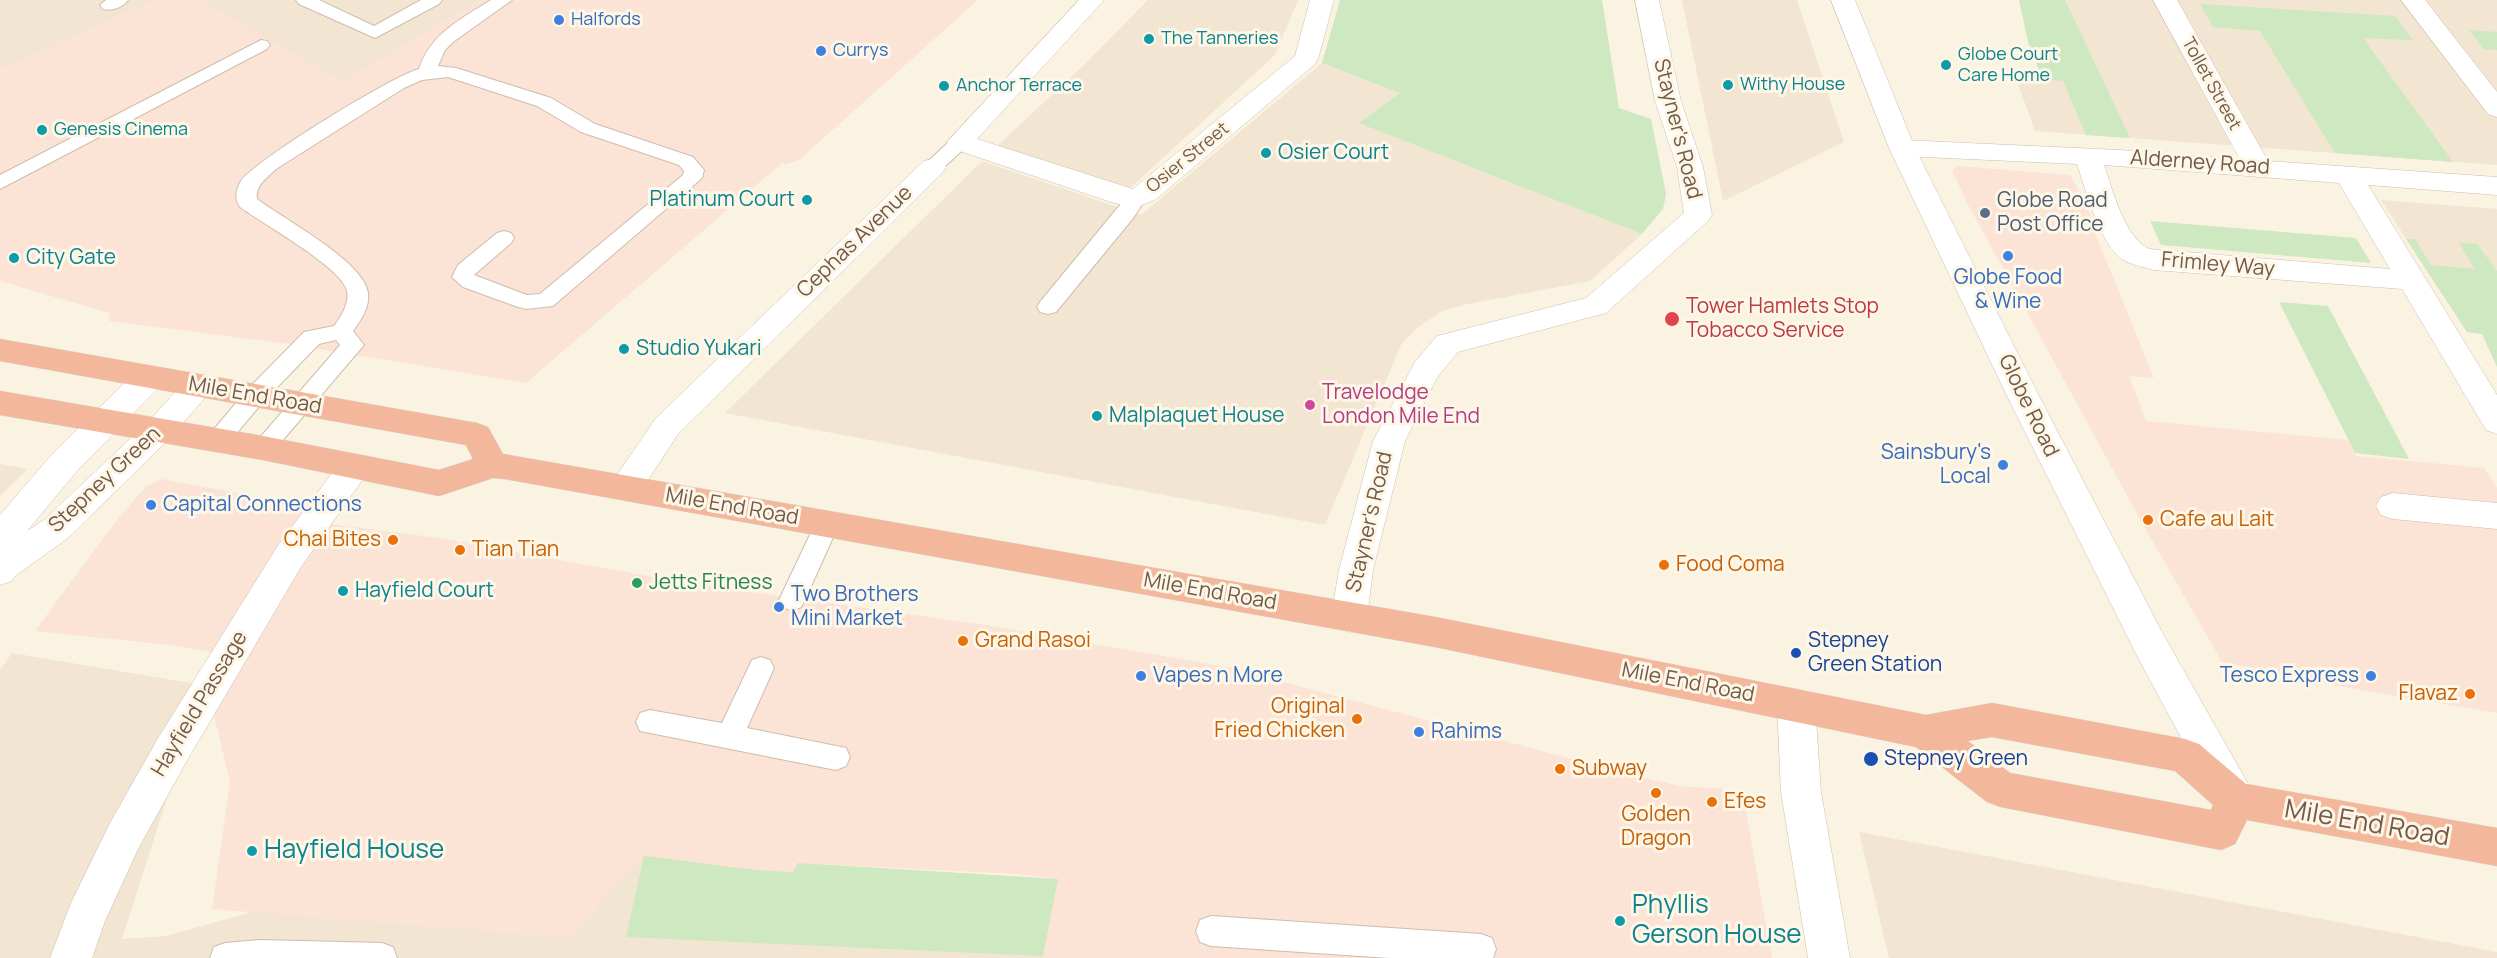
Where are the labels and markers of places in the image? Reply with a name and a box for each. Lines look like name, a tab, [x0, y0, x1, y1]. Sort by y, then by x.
place label: Halfords	[571, 9, 641, 31]
marker: Halfords	[552, 13, 566, 27]
place label: The Tanneries	[1161, 28, 1279, 50]
marker: The Tanneries	[1142, 32, 1156, 46]
place label: Currys	[833, 40, 888, 62]
marker: Currys	[814, 44, 828, 58]
place label: Globe Court Care Home	[1958, 44, 2058, 86]
marker: Globe Court Care Home	[1939, 58, 1953, 72]
place label: Withy House	[1740, 74, 1845, 96]
place label: Anchor Terrace	[956, 75, 1082, 97]
marker: Withy House	[1721, 78, 1735, 92]
marker: Anchor Terrace	[937, 79, 951, 93]
place label: Genesis Cinema	[54, 119, 188, 141]
marker: Genesis Cinema	[35, 123, 49, 137]
place label: Osier Court	[1278, 140, 1389, 166]
marker: Osier Court	[1259, 146, 1273, 160]
place label: Platinum Court	[650, 187, 795, 213]
place label: Globe Road Post Office	[1997, 188, 2108, 238]
marker: Platinum Court	[800, 193, 814, 207]
marker: Globe Road Post Office	[1978, 206, 1992, 220]
place label: City Gate	[26, 245, 116, 271]
marker: Globe Food & Wine	[2001, 249, 2015, 263]
marker: City Gate	[7, 251, 21, 265]
place label: Globe Food & Wine	[1954, 265, 2062, 315]
place label: Tower Hamlets Stop Tobacco Service	[1686, 294, 1879, 344]
marker: Tower Hamlets Stop Tobacco Service	[1663, 310, 1681, 328]
place label: Studio Yukari	[636, 336, 762, 362]
marker: Studio Yukari	[617, 342, 631, 356]
place label: Travelodge London Mile End	[1322, 380, 1480, 430]
marker: Travelodge London Mile End	[1303, 398, 1317, 412]
place label: Malplaquet House	[1109, 403, 1285, 429]
marker: Malplaquet House	[1090, 409, 1104, 423]
place label: Sainsbury's Local	[1881, 440, 1991, 490]
marker: Sainsbury's Local	[1996, 458, 2010, 472]
place label: Capital Connections	[163, 492, 362, 518]
marker: Capital Connections	[144, 498, 158, 512]
place label: Cafe au Lait	[2160, 507, 2274, 533]
marker: Cafe au Lait	[2141, 513, 2155, 527]
place label: Chai Bites	[284, 527, 381, 553]
marker: Chai Bites	[386, 533, 400, 547]
place label: Tian Tian	[472, 537, 559, 563]
marker: Tian Tian	[453, 543, 467, 557]
place label: Food Coma	[1676, 552, 1785, 578]
marker: Food Coma	[1657, 558, 1671, 572]
place label: Jetts Fitness	[649, 570, 772, 596]
marker: Jetts Fitness	[630, 576, 644, 590]
place label: Hayfield Court	[355, 578, 494, 604]
place label: Two Brothers Mini Market	[791, 582, 919, 632]
marker: Hayfield Court	[336, 584, 350, 598]
marker: Two Brothers Mini Market	[772, 600, 786, 614]
place label: Grand Rasoi	[975, 628, 1091, 654]
place label: Stepney Green Station	[1808, 628, 1942, 678]
marker: Grand Rasoi	[956, 634, 970, 648]
marker: Stepney Green Station	[1789, 646, 1803, 660]
place label: Vapes n More	[1153, 663, 1283, 689]
place label: Tesco Express	[2220, 663, 2359, 689]
marker: Vapes n More	[1134, 669, 1148, 683]
marker: Tesco Express	[2364, 669, 2378, 683]
place label: Flavaz	[2398, 681, 2458, 707]
marker: Flavaz	[2463, 687, 2477, 701]
place label: Original Fried Chicken	[1214, 694, 1345, 744]
marker: Original Fried Chicken	[1350, 712, 1364, 726]
place label: Rahims	[1431, 719, 1502, 745]
marker: Rahims	[1412, 725, 1426, 739]
place label: Stepney Green	[1884, 746, 2028, 772]
marker: Stepney Green	[1862, 750, 1880, 768]
place label: Subway	[1572, 756, 1647, 782]
marker: Subway	[1553, 762, 1567, 776]
marker: Golden Dragon	[1649, 786, 1663, 800]
place label: Efes	[1724, 789, 1766, 815]
marker: Efes	[1705, 795, 1719, 809]
place label: Golden Dragon	[1621, 802, 1691, 852]
place label: Hayfield House	[264, 835, 444, 867]
marker: Hayfield House	[245, 844, 259, 858]
place label: Phyllis Gerson House	[1632, 890, 1802, 952]
marker: Phyllis Gerson House	[1613, 914, 1627, 928]

